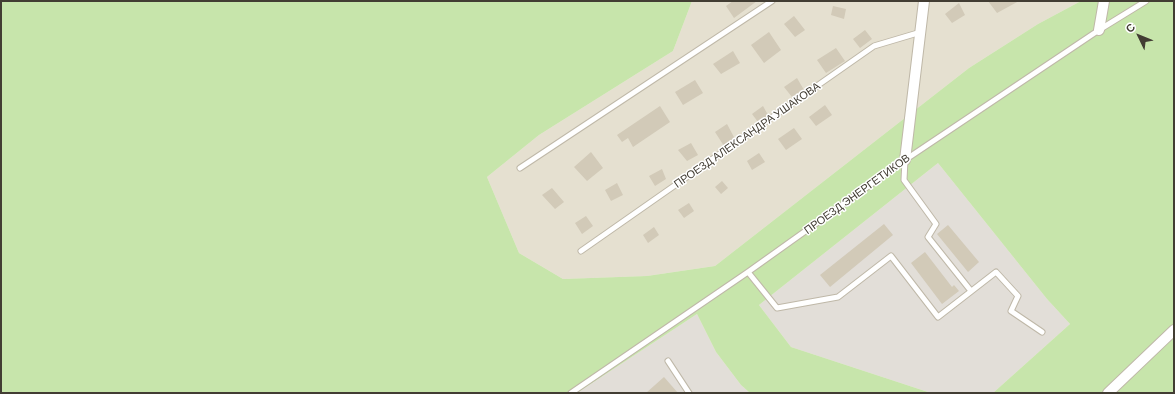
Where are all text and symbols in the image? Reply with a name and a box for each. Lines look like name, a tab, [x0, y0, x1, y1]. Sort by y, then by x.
north arrow	[1119, 16, 1159, 56]
text: С	[1122, 20, 1137, 35]
street label: ПРОЕЗД АЛЕКСАНДРА УШАКОВА	[671, 79, 823, 191]
street label: ПРОЕЗД ЭНЕРГЕТИКОВ	[802, 151, 912, 237]

